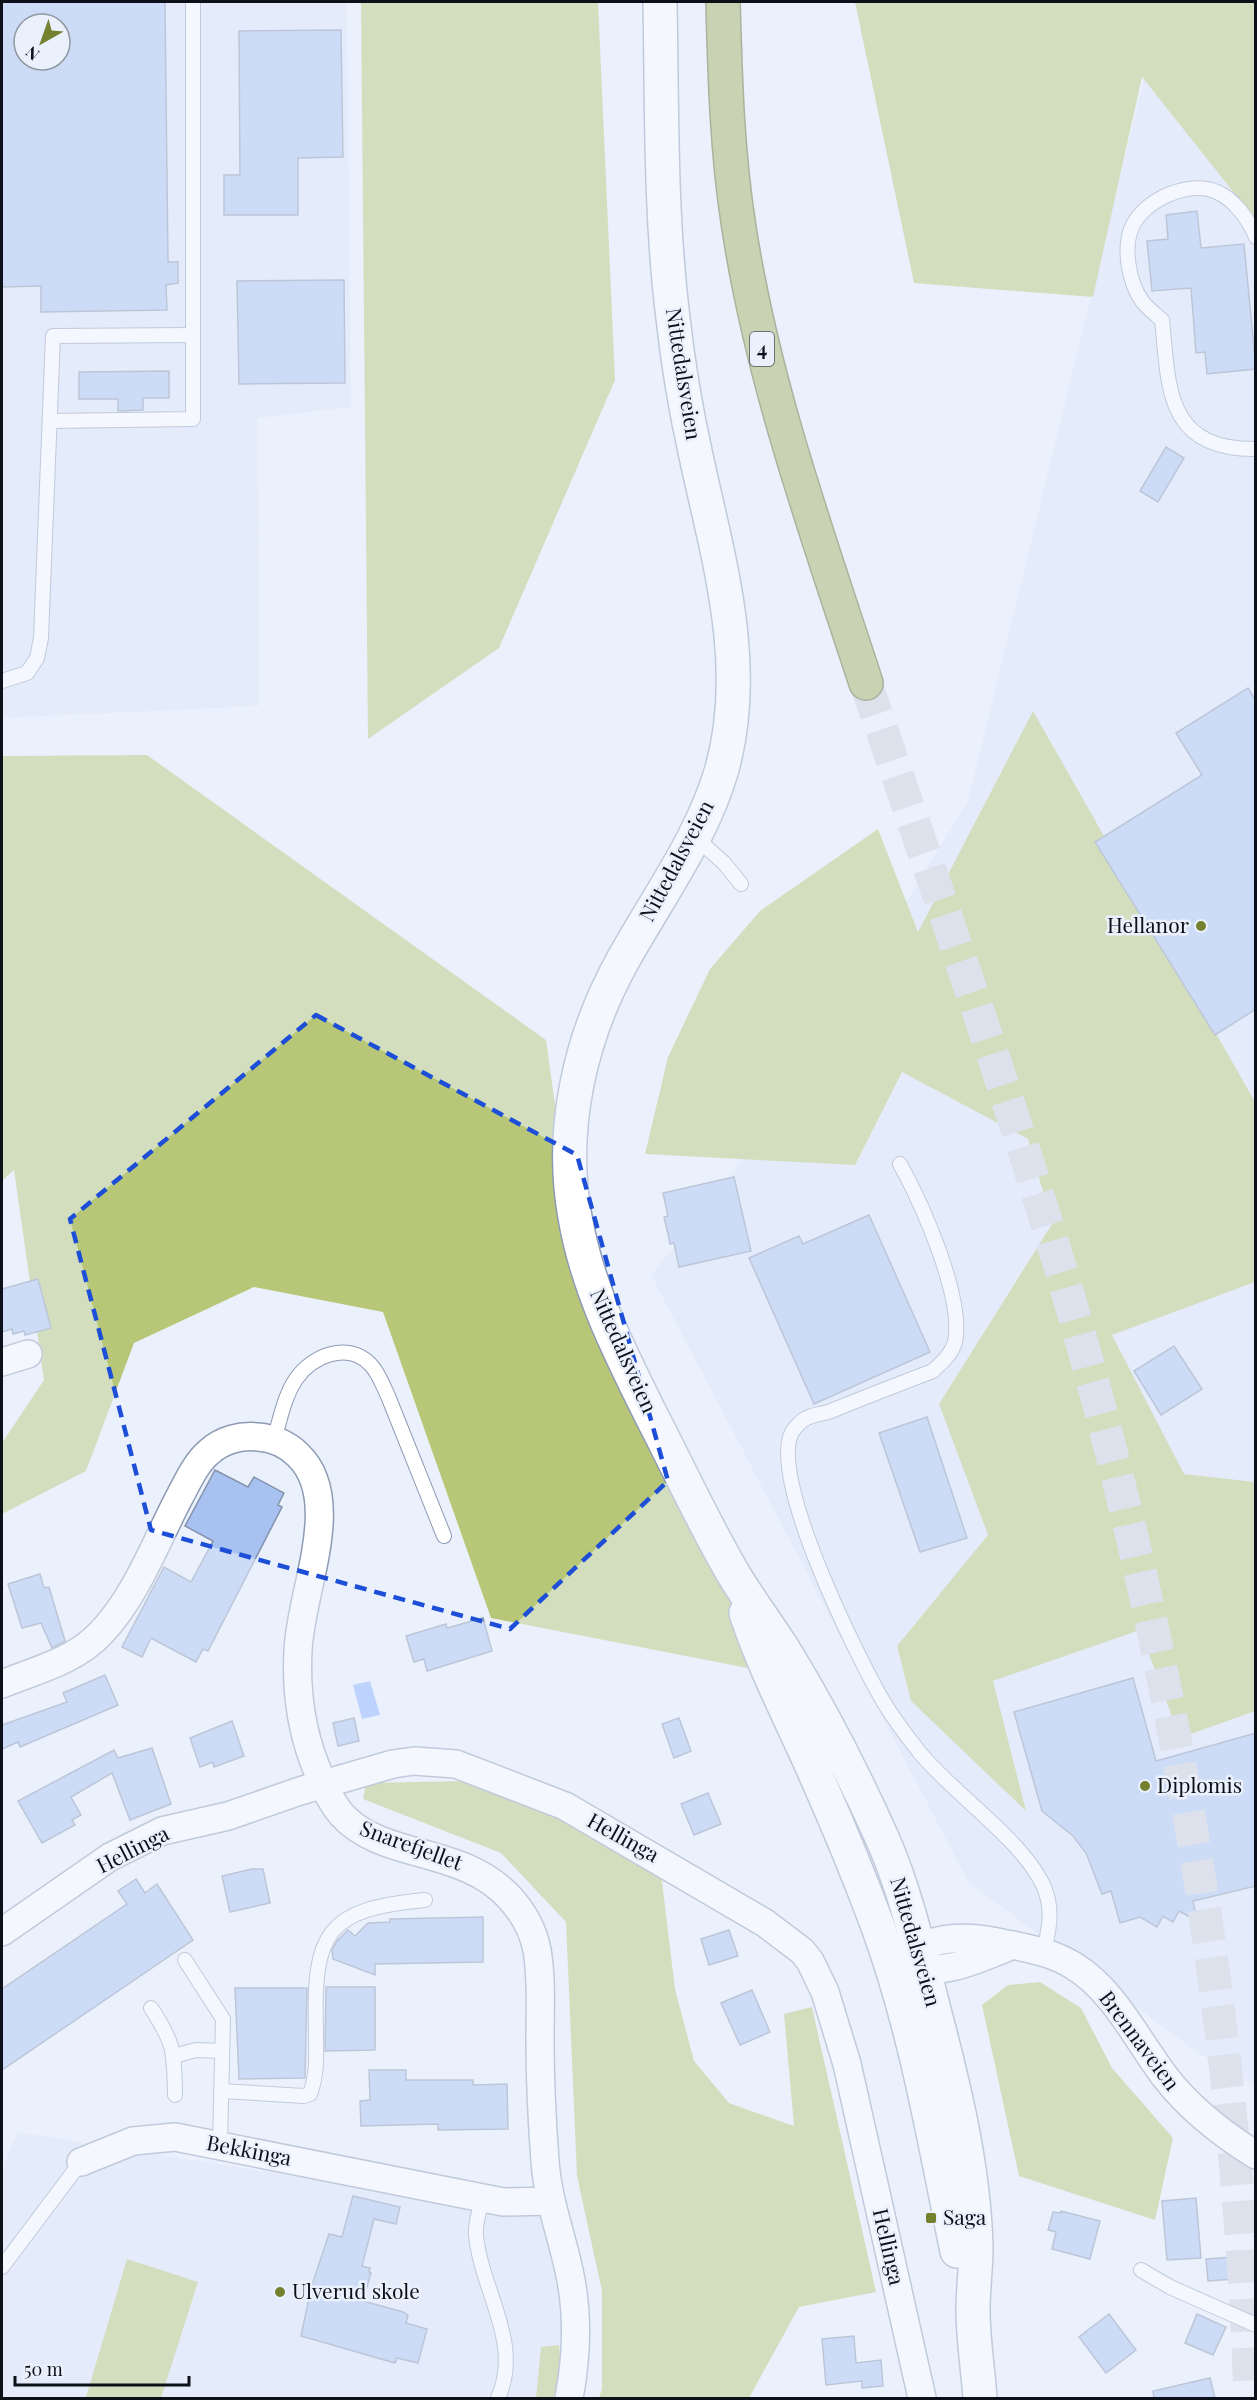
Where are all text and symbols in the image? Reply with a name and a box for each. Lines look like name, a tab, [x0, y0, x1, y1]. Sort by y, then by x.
north arrow	[12, 12, 72, 72]
text: N	[21, 42, 43, 66]
street label: Nittedalsveien	[661, 306, 709, 442]
road number: 4	[750, 332, 774, 366]
street label: Nittedalsveien	[632, 794, 719, 926]
place label: Hellanor	[1107, 910, 1190, 938]
marker: Hellanor	[1194, 919, 1208, 933]
street label: Nittedalsveien	[585, 1284, 665, 1417]
place label: Diplomis	[1157, 1770, 1242, 1798]
marker: Diplomis	[1138, 1779, 1152, 1793]
street label: Hellinga	[583, 1805, 665, 1868]
street label: Snarefjellet	[357, 1813, 467, 1876]
street label: Hellinga	[91, 1818, 174, 1878]
street label: Nittedalsveien	[885, 1873, 949, 2010]
street label: Brennaveien	[1094, 1984, 1188, 2096]
street label: Bekkinga	[205, 2127, 295, 2171]
place label: Saga	[943, 2202, 987, 2230]
street label: Hellinga	[868, 2205, 912, 2288]
marker: Saga	[924, 2211, 938, 2225]
place label: Ulverud skole	[292, 2276, 420, 2304]
marker: Ulverud skole	[273, 2285, 287, 2299]
scale bar	[15, 2349, 189, 2387]
text: 50 m	[24, 2357, 63, 2381]

